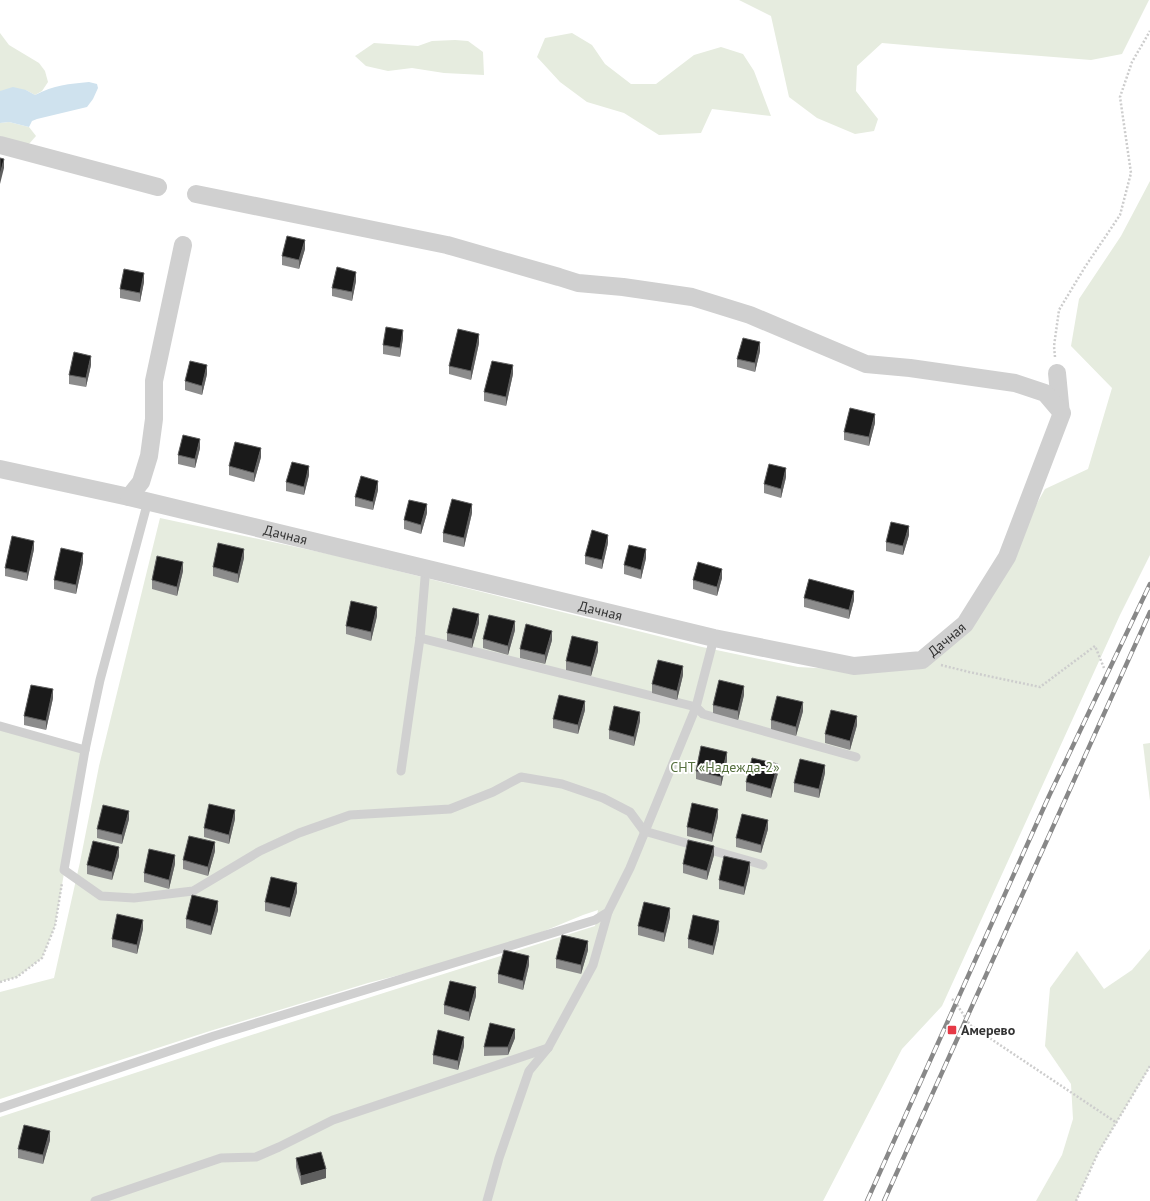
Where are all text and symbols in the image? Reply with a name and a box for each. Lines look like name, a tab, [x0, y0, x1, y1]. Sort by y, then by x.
street label: Дачная	[262, 521, 309, 549]
street label: Дачная	[577, 597, 624, 625]
street label: Дачная	[924, 618, 969, 660]
park label: СНТ «Надежда-2»	[670, 758, 780, 776]
place label: Амерево	[961, 1021, 1016, 1039]
marker: Амерево	[946, 1024, 958, 1036]

